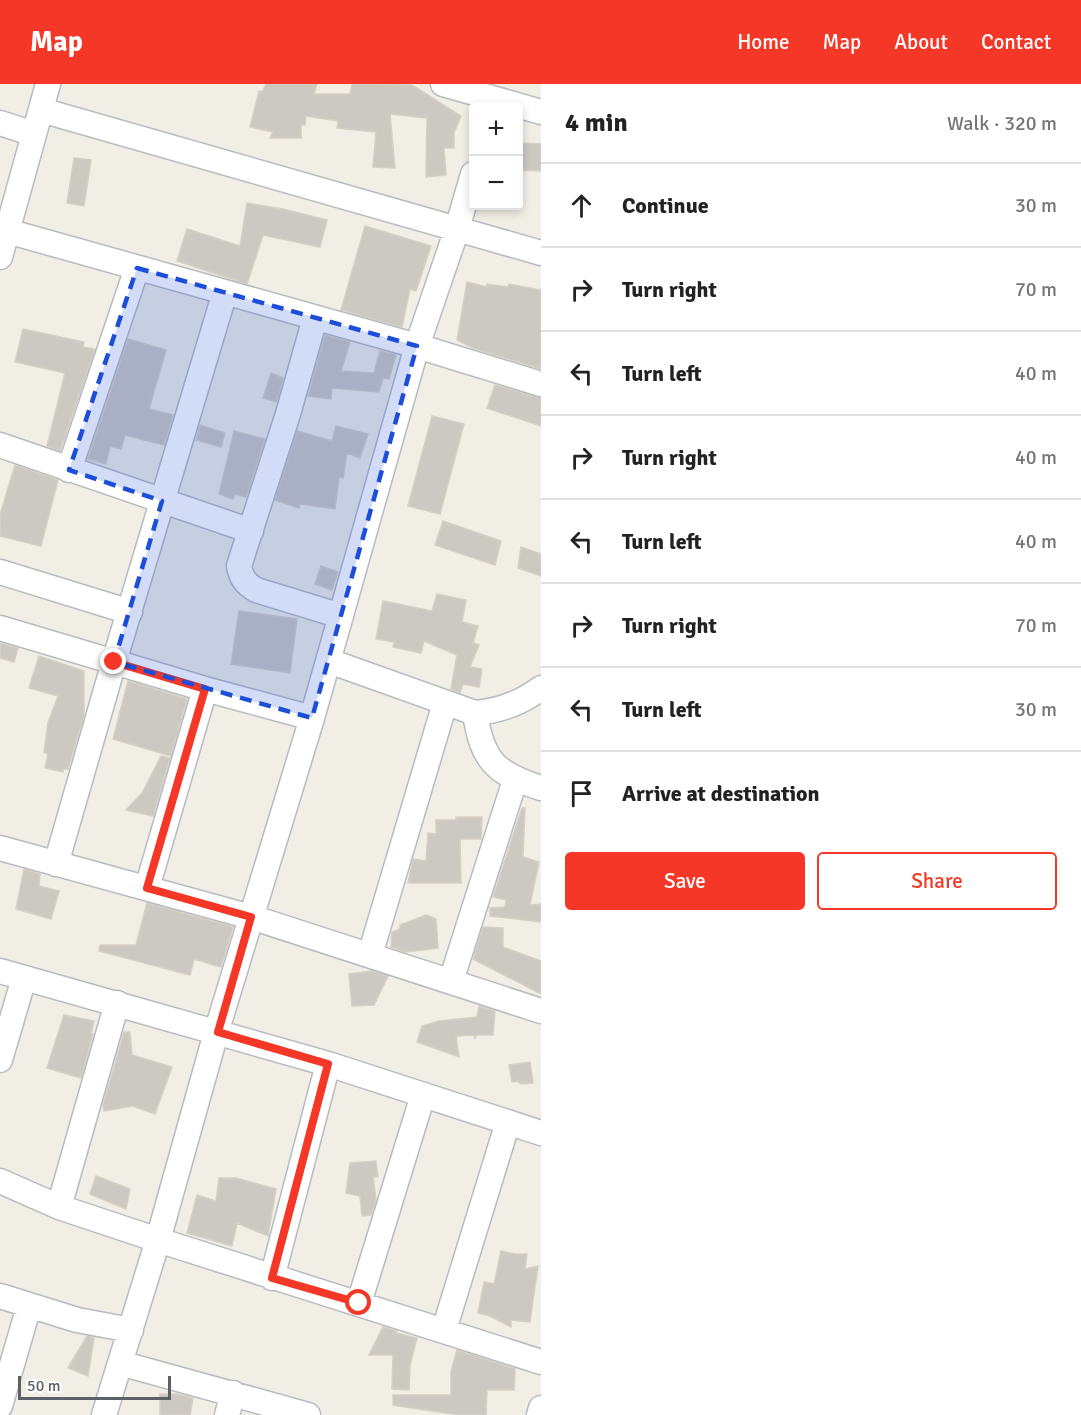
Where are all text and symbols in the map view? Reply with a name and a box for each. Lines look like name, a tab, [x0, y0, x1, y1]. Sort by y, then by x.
text: Map	[30, 25, 83, 59]
text: Home	[737, 29, 790, 55]
text: Map	[823, 29, 861, 55]
text: About	[894, 29, 948, 55]
text: Contact	[981, 29, 1051, 55]
map controls	[469, 102, 523, 210]
button: +	[469, 102, 523, 156]
text: 4 min	[565, 107, 628, 139]
text: Walk · 320 m	[947, 111, 1057, 136]
button: −	[469, 156, 523, 210]
icon: ahead	[565, 189, 598, 222]
text: Continue	[622, 192, 709, 219]
text: 30 m	[1015, 193, 1057, 218]
icon: right	[565, 273, 598, 306]
text: Turn right	[622, 276, 717, 303]
text: 70 m	[1015, 277, 1057, 302]
icon: left	[565, 357, 598, 390]
text: Turn left	[622, 360, 702, 387]
text: 40 m	[1015, 361, 1057, 386]
icon: right	[565, 441, 598, 474]
text: Turn right	[622, 444, 717, 471]
text: 40 m	[1015, 445, 1057, 470]
icon: left	[565, 525, 598, 558]
text: Turn left	[622, 528, 702, 555]
text: 40 m	[1015, 529, 1057, 554]
icon: right	[565, 609, 598, 642]
text: Turn right	[622, 612, 717, 639]
text: 70 m	[1015, 613, 1057, 638]
route end	[100, 648, 126, 674]
icon: left	[565, 693, 598, 726]
text: Turn left	[622, 696, 702, 723]
text: 30 m	[1015, 697, 1057, 722]
icon: arrive	[565, 777, 598, 810]
text: Arrive at destination	[622, 780, 819, 807]
button: Save	[565, 852, 805, 910]
button: Share	[817, 852, 1057, 910]
route start	[345, 1289, 371, 1315]
scale bar	[18, 1373, 171, 1400]
text: 50 m	[27, 1376, 61, 1396]

